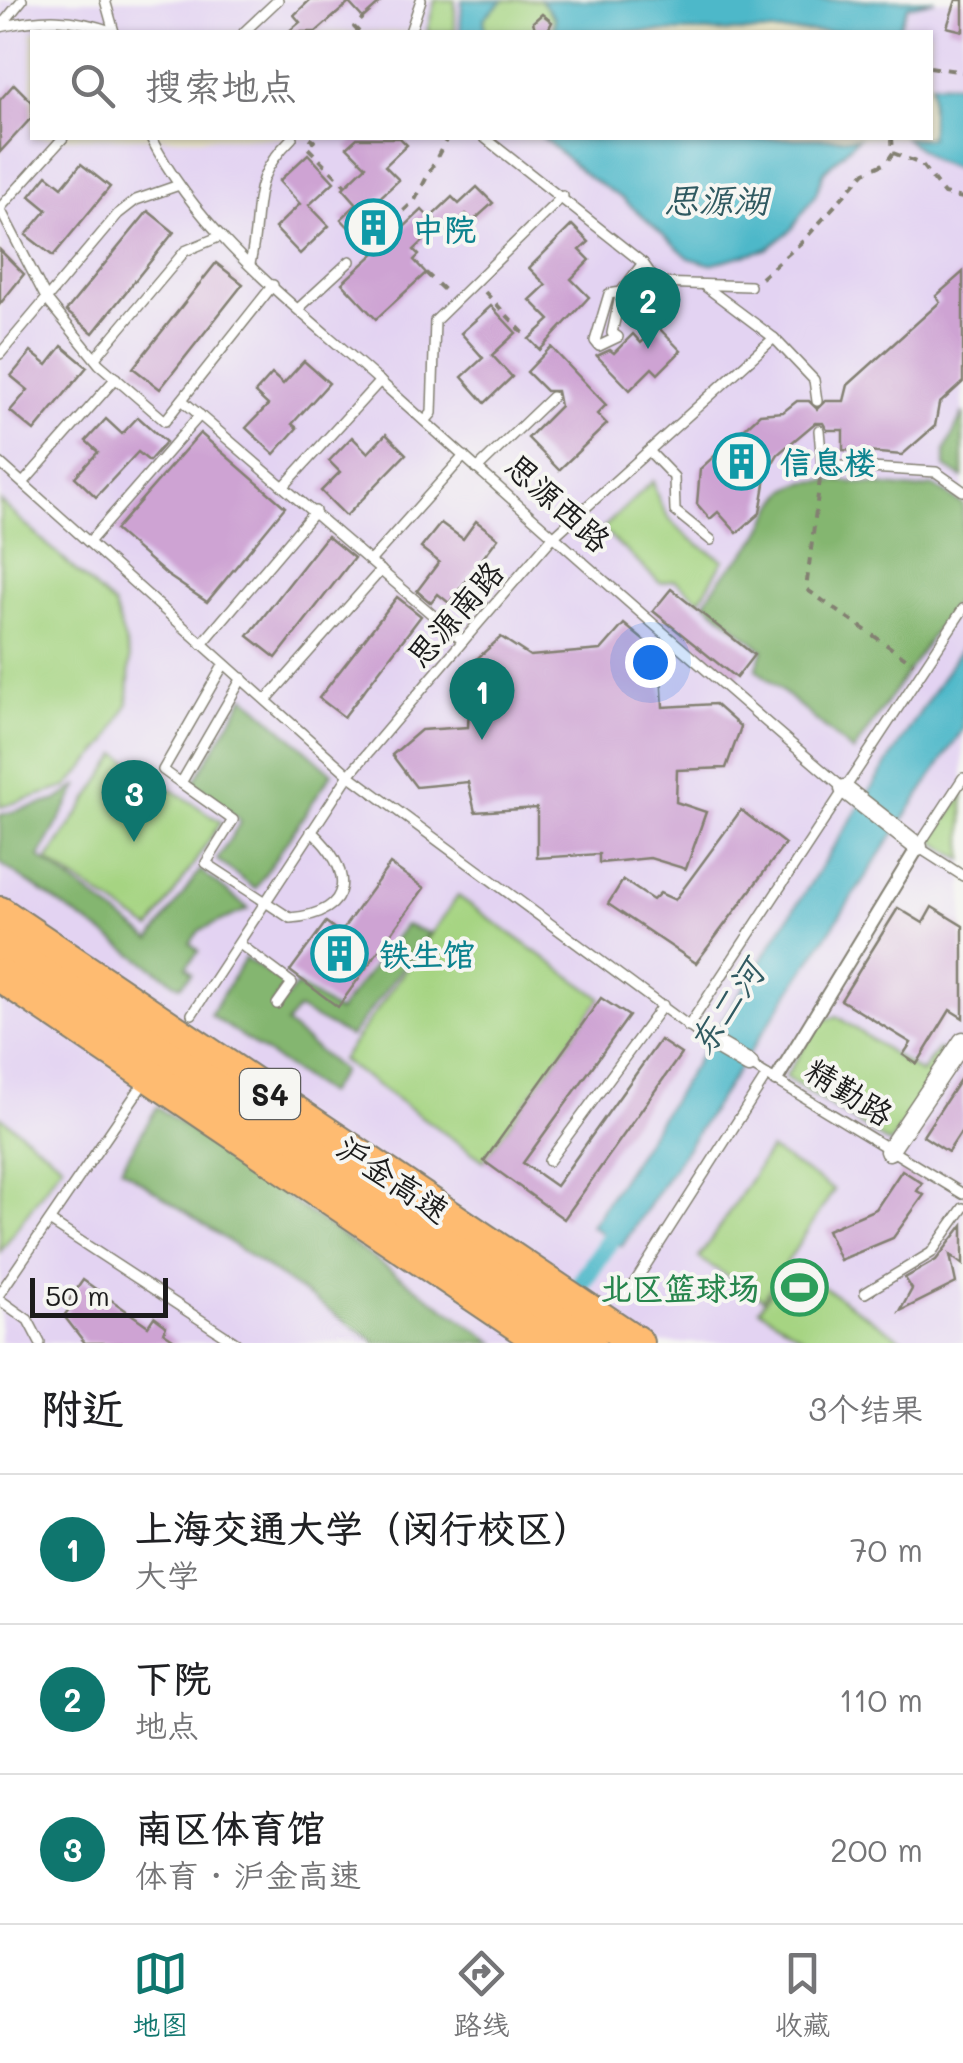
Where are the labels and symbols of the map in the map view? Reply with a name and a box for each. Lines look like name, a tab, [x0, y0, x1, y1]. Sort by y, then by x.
water label: 思源湖	[663, 176, 771, 222]
building icon: 中院	[343, 198, 403, 258]
place label: 中院	[412, 207, 476, 249]
pin: 2	[616, 266, 680, 349]
building icon: 信息楼	[711, 431, 771, 491]
place label: 信息楼	[780, 440, 876, 482]
street label: 思源西路	[497, 444, 621, 560]
street label: 思源南路	[396, 551, 512, 675]
your location	[625, 637, 676, 688]
pin: 1	[450, 658, 514, 740]
pin: 3	[102, 760, 166, 842]
building icon: 铁生馆	[310, 923, 370, 983]
place label: 铁生馆	[379, 932, 475, 974]
water label: 东二河	[677, 946, 776, 1063]
street label: 精勤路	[798, 1048, 902, 1134]
road number: S4	[240, 1069, 300, 1119]
street label: 沪金高速	[329, 1125, 459, 1231]
sports icon: 北区篮球场	[769, 1257, 829, 1317]
place label: 北区篮球场	[600, 1266, 760, 1308]
scale bar	[30, 1273, 168, 1318]

